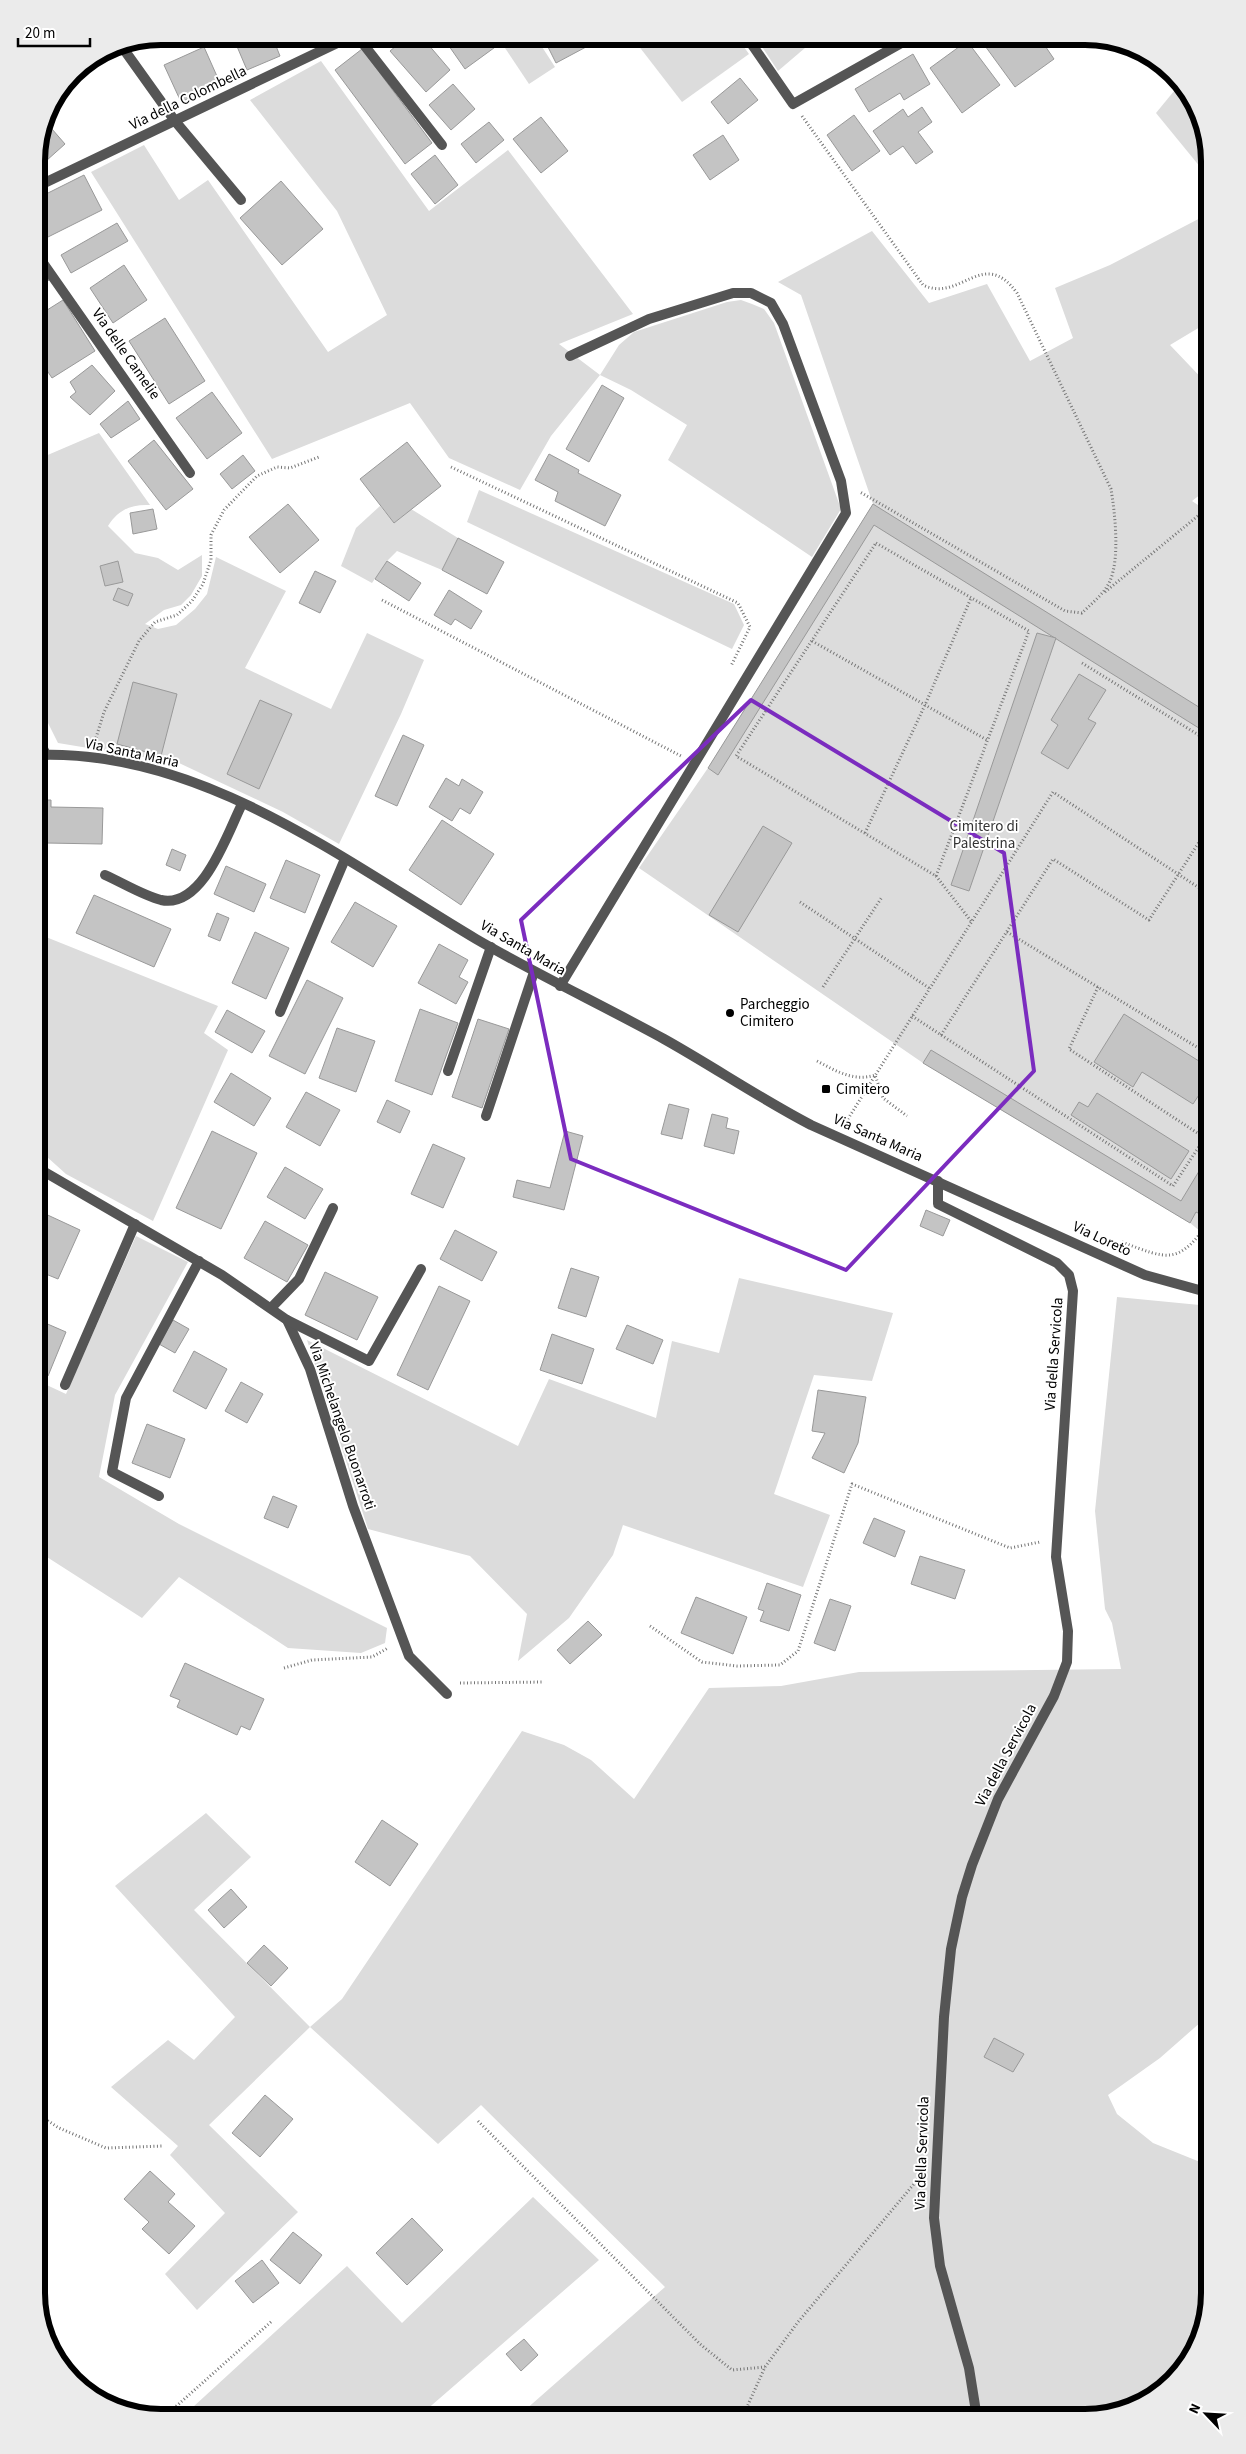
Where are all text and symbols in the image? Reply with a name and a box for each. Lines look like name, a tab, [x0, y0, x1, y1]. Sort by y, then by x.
scale bar	[18, 15, 90, 47]
text: 20 m	[25, 23, 55, 44]
street label: Via della Colombella	[126, 61, 250, 135]
street label: Via delle Camelie	[87, 304, 165, 404]
street label: Via Santa Maria	[83, 733, 181, 773]
park label: Cimitero di Palestrina	[950, 816, 1018, 854]
street label: Via Santa Maria	[476, 915, 570, 981]
place label: Parcheggio Cimitero	[740, 994, 810, 1032]
marker: Parcheggio Cimitero	[724, 1007, 736, 1019]
place label: Cimitero	[836, 1079, 890, 1100]
marker: Cimitero	[820, 1083, 832, 1095]
street label: Via Santa Maria	[830, 1109, 926, 1167]
street label: Via Loreto	[1069, 1216, 1135, 1262]
street label: Via della Servicola	[1040, 1297, 1068, 1411]
street label: Via Michelangelo Buonarroti	[303, 1339, 381, 1513]
street label: Via della Servicola	[970, 1700, 1042, 1810]
street label: Via della Servicola	[910, 2096, 934, 2210]
north arrow	[1181, 2389, 1231, 2439]
text: N	[1184, 2400, 1206, 2417]

